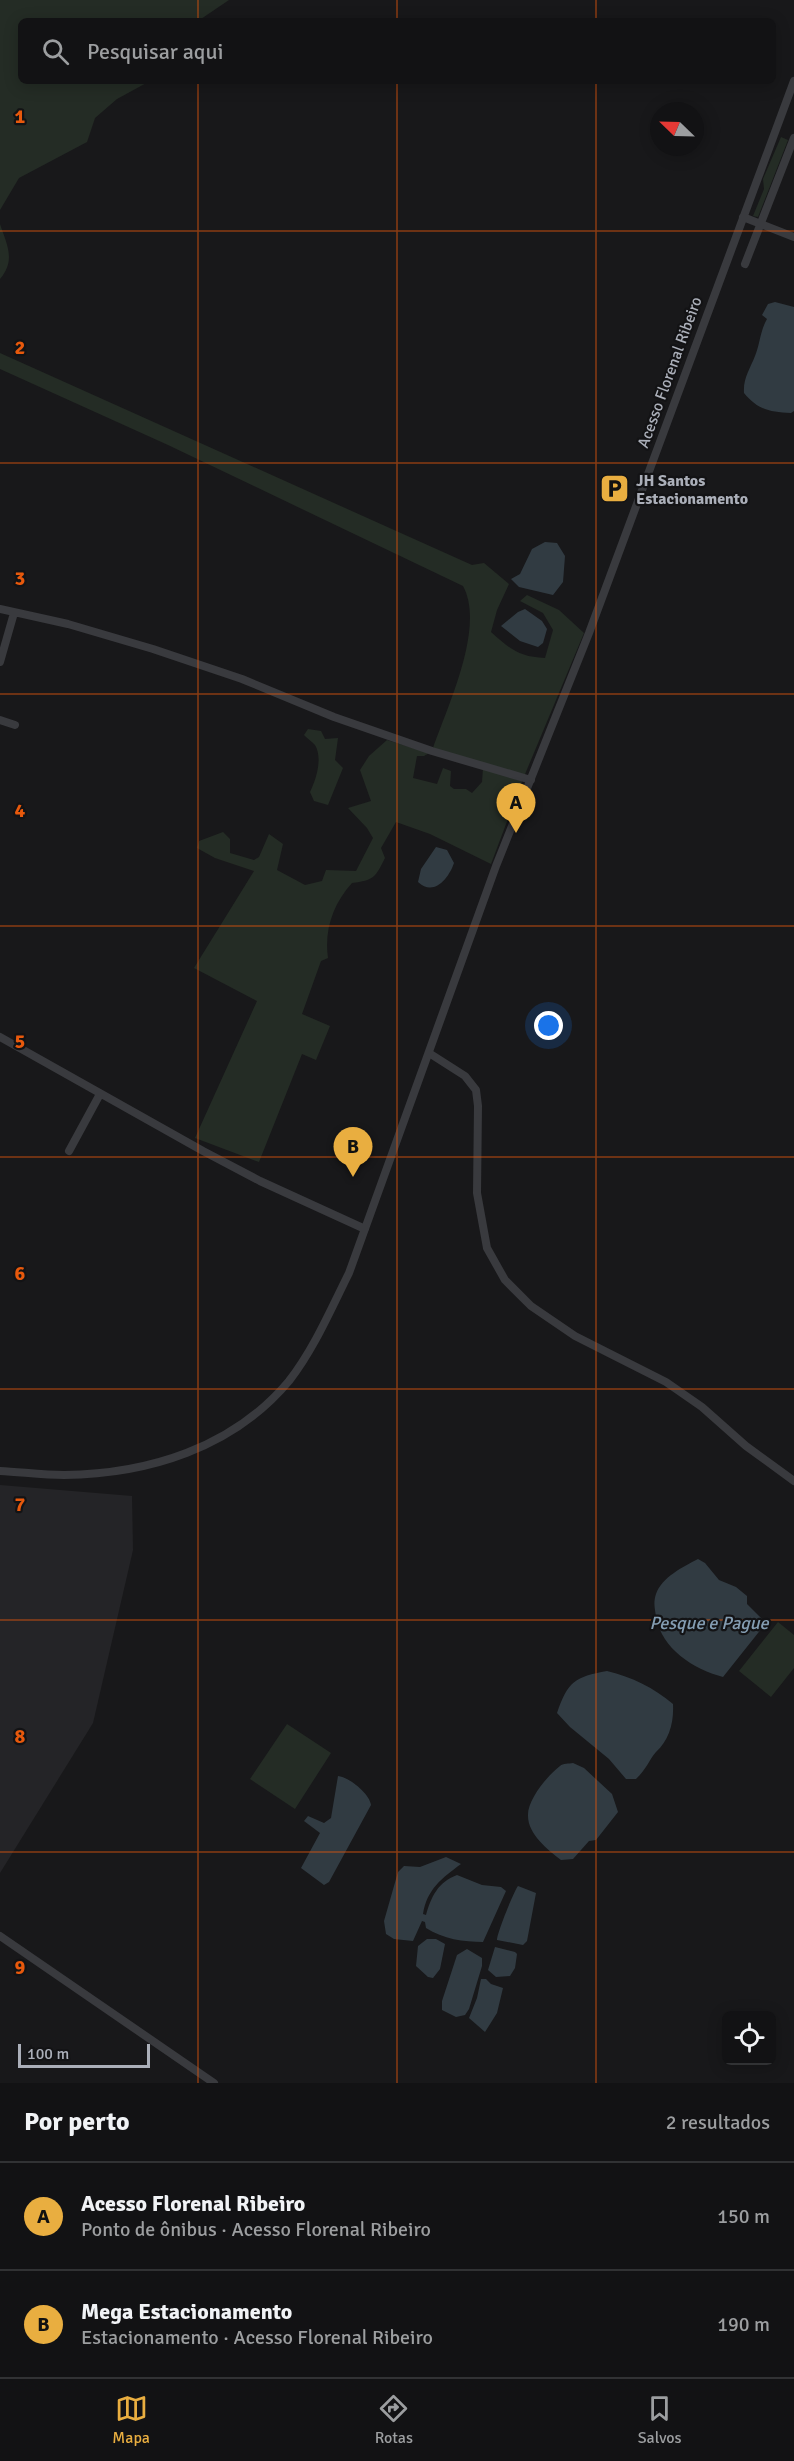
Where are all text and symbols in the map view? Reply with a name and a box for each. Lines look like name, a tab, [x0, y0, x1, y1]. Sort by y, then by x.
search box	[18, 18, 776, 84]
icon: search	[39, 35, 72, 68]
text: Pesquisar aqui	[87, 38, 223, 65]
north arrow	[650, 102, 704, 156]
text: 1	[15, 104, 26, 129]
street label: Acesso Florenal Ribeiro	[633, 294, 707, 451]
text: 2	[15, 335, 25, 360]
place label: JH Santos Estacionamento	[636, 471, 748, 509]
parking icon: JH Santos Estacionamento	[599, 473, 631, 505]
text: 3	[15, 566, 25, 591]
pin: A	[496, 784, 536, 833]
text: 4	[15, 798, 26, 823]
your location	[534, 1011, 563, 1040]
text: 5	[15, 1029, 25, 1054]
pin: B	[334, 1128, 372, 1177]
text: 6	[15, 1261, 26, 1286]
text: 7	[15, 1492, 26, 1517]
water label: Pesque e Pague	[649, 1612, 770, 1634]
text: 8	[15, 1724, 26, 1749]
text: 9	[15, 1955, 26, 1980]
map controls	[722, 2011, 776, 2065]
button: locate	[722, 2011, 776, 2065]
scale bar	[18, 2041, 150, 2068]
text: 100 m	[27, 2044, 69, 2064]
text: Por perto	[24, 2106, 130, 2138]
text: 2 resultados	[666, 2110, 770, 2135]
text: Acesso Florenal Ribeiro	[81, 2190, 305, 2217]
text: A	[37, 2204, 50, 2229]
text: 150 m	[717, 2204, 770, 2229]
text: Ponto de ônibus · Acesso Florenal Ribeiro	[81, 2217, 431, 2242]
text: Mega Estacionamento	[81, 2298, 292, 2325]
text: B	[37, 2312, 50, 2337]
text: 190 m	[717, 2312, 770, 2337]
text: Estacionamento · Acesso Florenal Ribeiro	[81, 2325, 433, 2350]
tab: Mapa	[112, 2392, 150, 2448]
tab: Rotas	[375, 2392, 413, 2448]
tab: Salvos	[638, 2392, 682, 2448]

